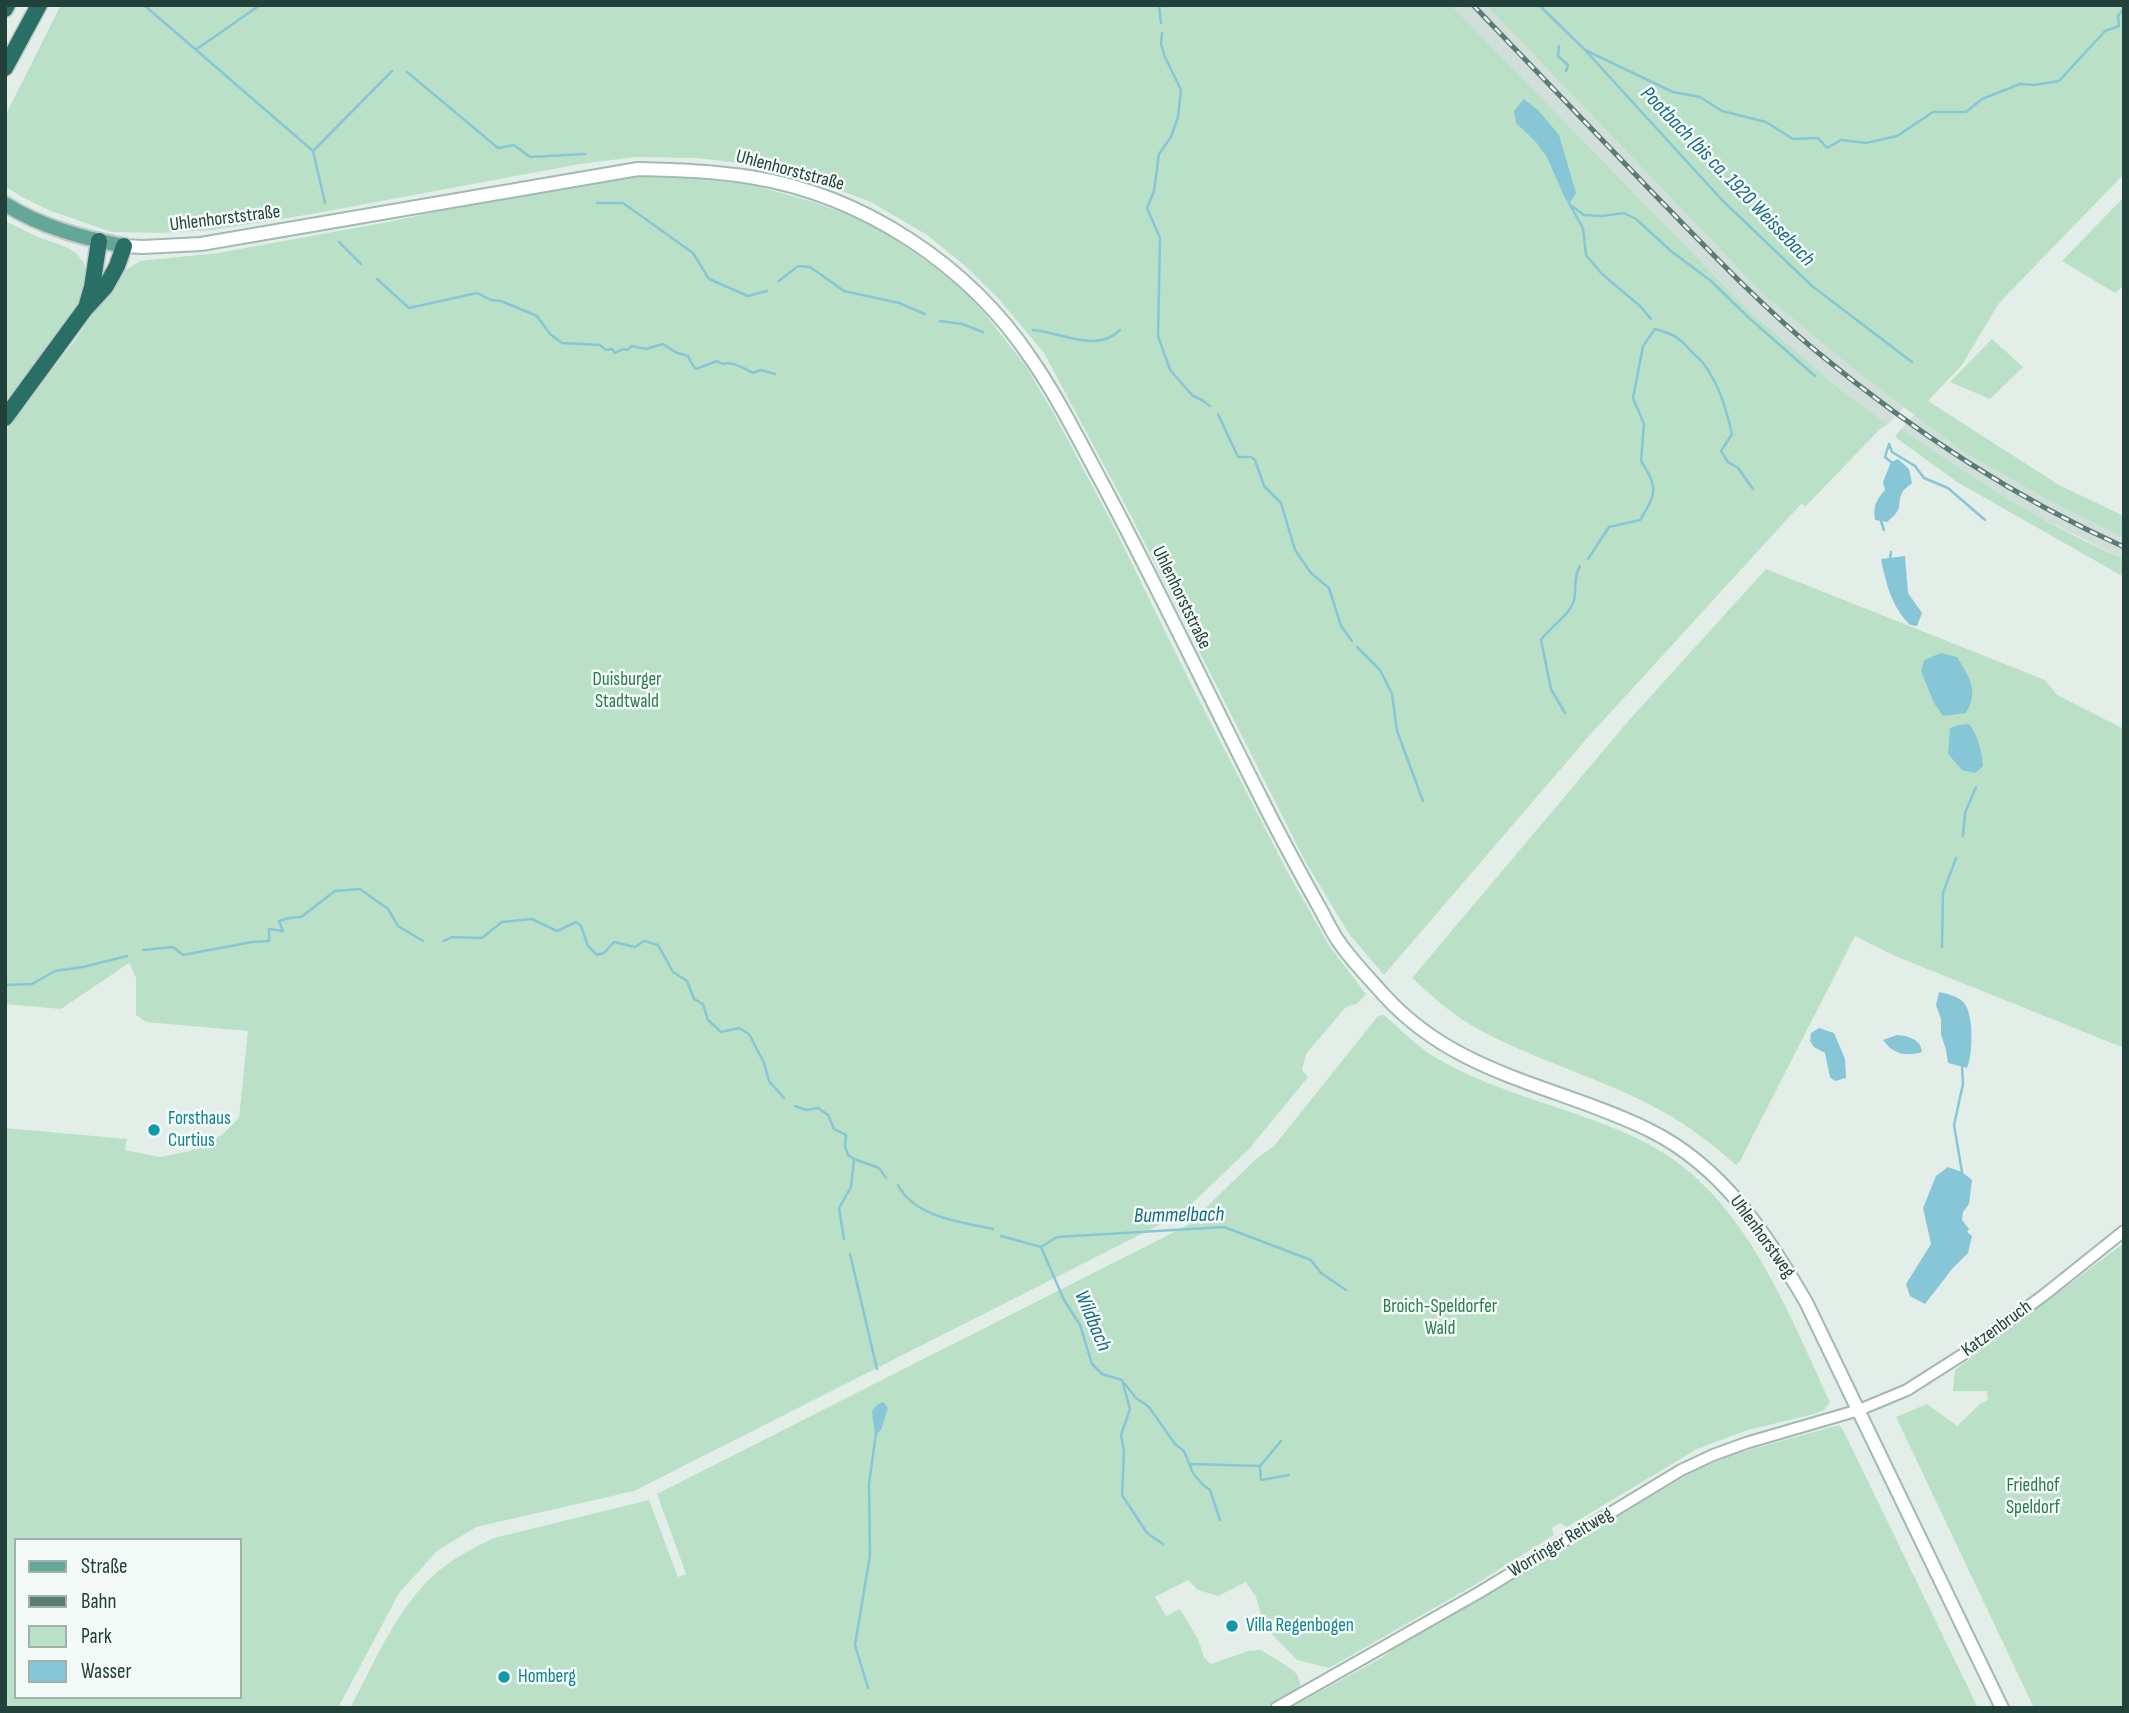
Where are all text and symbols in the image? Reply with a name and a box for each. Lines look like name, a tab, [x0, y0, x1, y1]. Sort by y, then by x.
water label: Pootbach (bis ca. 1920 Weissebach	[1635, 82, 1819, 272]
street label: Uhlenhorststraße	[733, 146, 847, 196]
street label: Uhlenhorststraße	[168, 201, 282, 237]
street label: Uhlenhorststraße	[1146, 543, 1216, 653]
park label: Duisburger Stadtwald	[592, 669, 662, 713]
place label: Forsthaus Curtius	[168, 1108, 231, 1152]
marker: Forsthaus Curtius	[146, 1122, 162, 1138]
street label: Uhlenhorstweg	[1724, 1191, 1800, 1283]
water label: Bummelbach	[1134, 1203, 1224, 1229]
water label: Wildbach	[1068, 1287, 1116, 1355]
park label: Broich-Speldorfer Wald	[1383, 1296, 1497, 1340]
street label: Katzenbruch	[1958, 1296, 2036, 1362]
park label: Friedhof Speldorf	[2006, 1475, 2060, 1519]
street label: Worringer Reitweg	[1505, 1503, 1617, 1583]
legend	[14, 1538, 242, 1699]
text: Straße	[81, 1554, 127, 1579]
text: Bahn	[81, 1589, 116, 1614]
place label: Villa Regenbogen	[1246, 1615, 1354, 1637]
marker: Villa Regenbogen	[1224, 1618, 1240, 1634]
text: Park	[81, 1624, 112, 1649]
text: Wasser	[81, 1659, 132, 1684]
place label: Homberg	[518, 1666, 576, 1688]
marker: Homberg	[496, 1669, 512, 1685]

